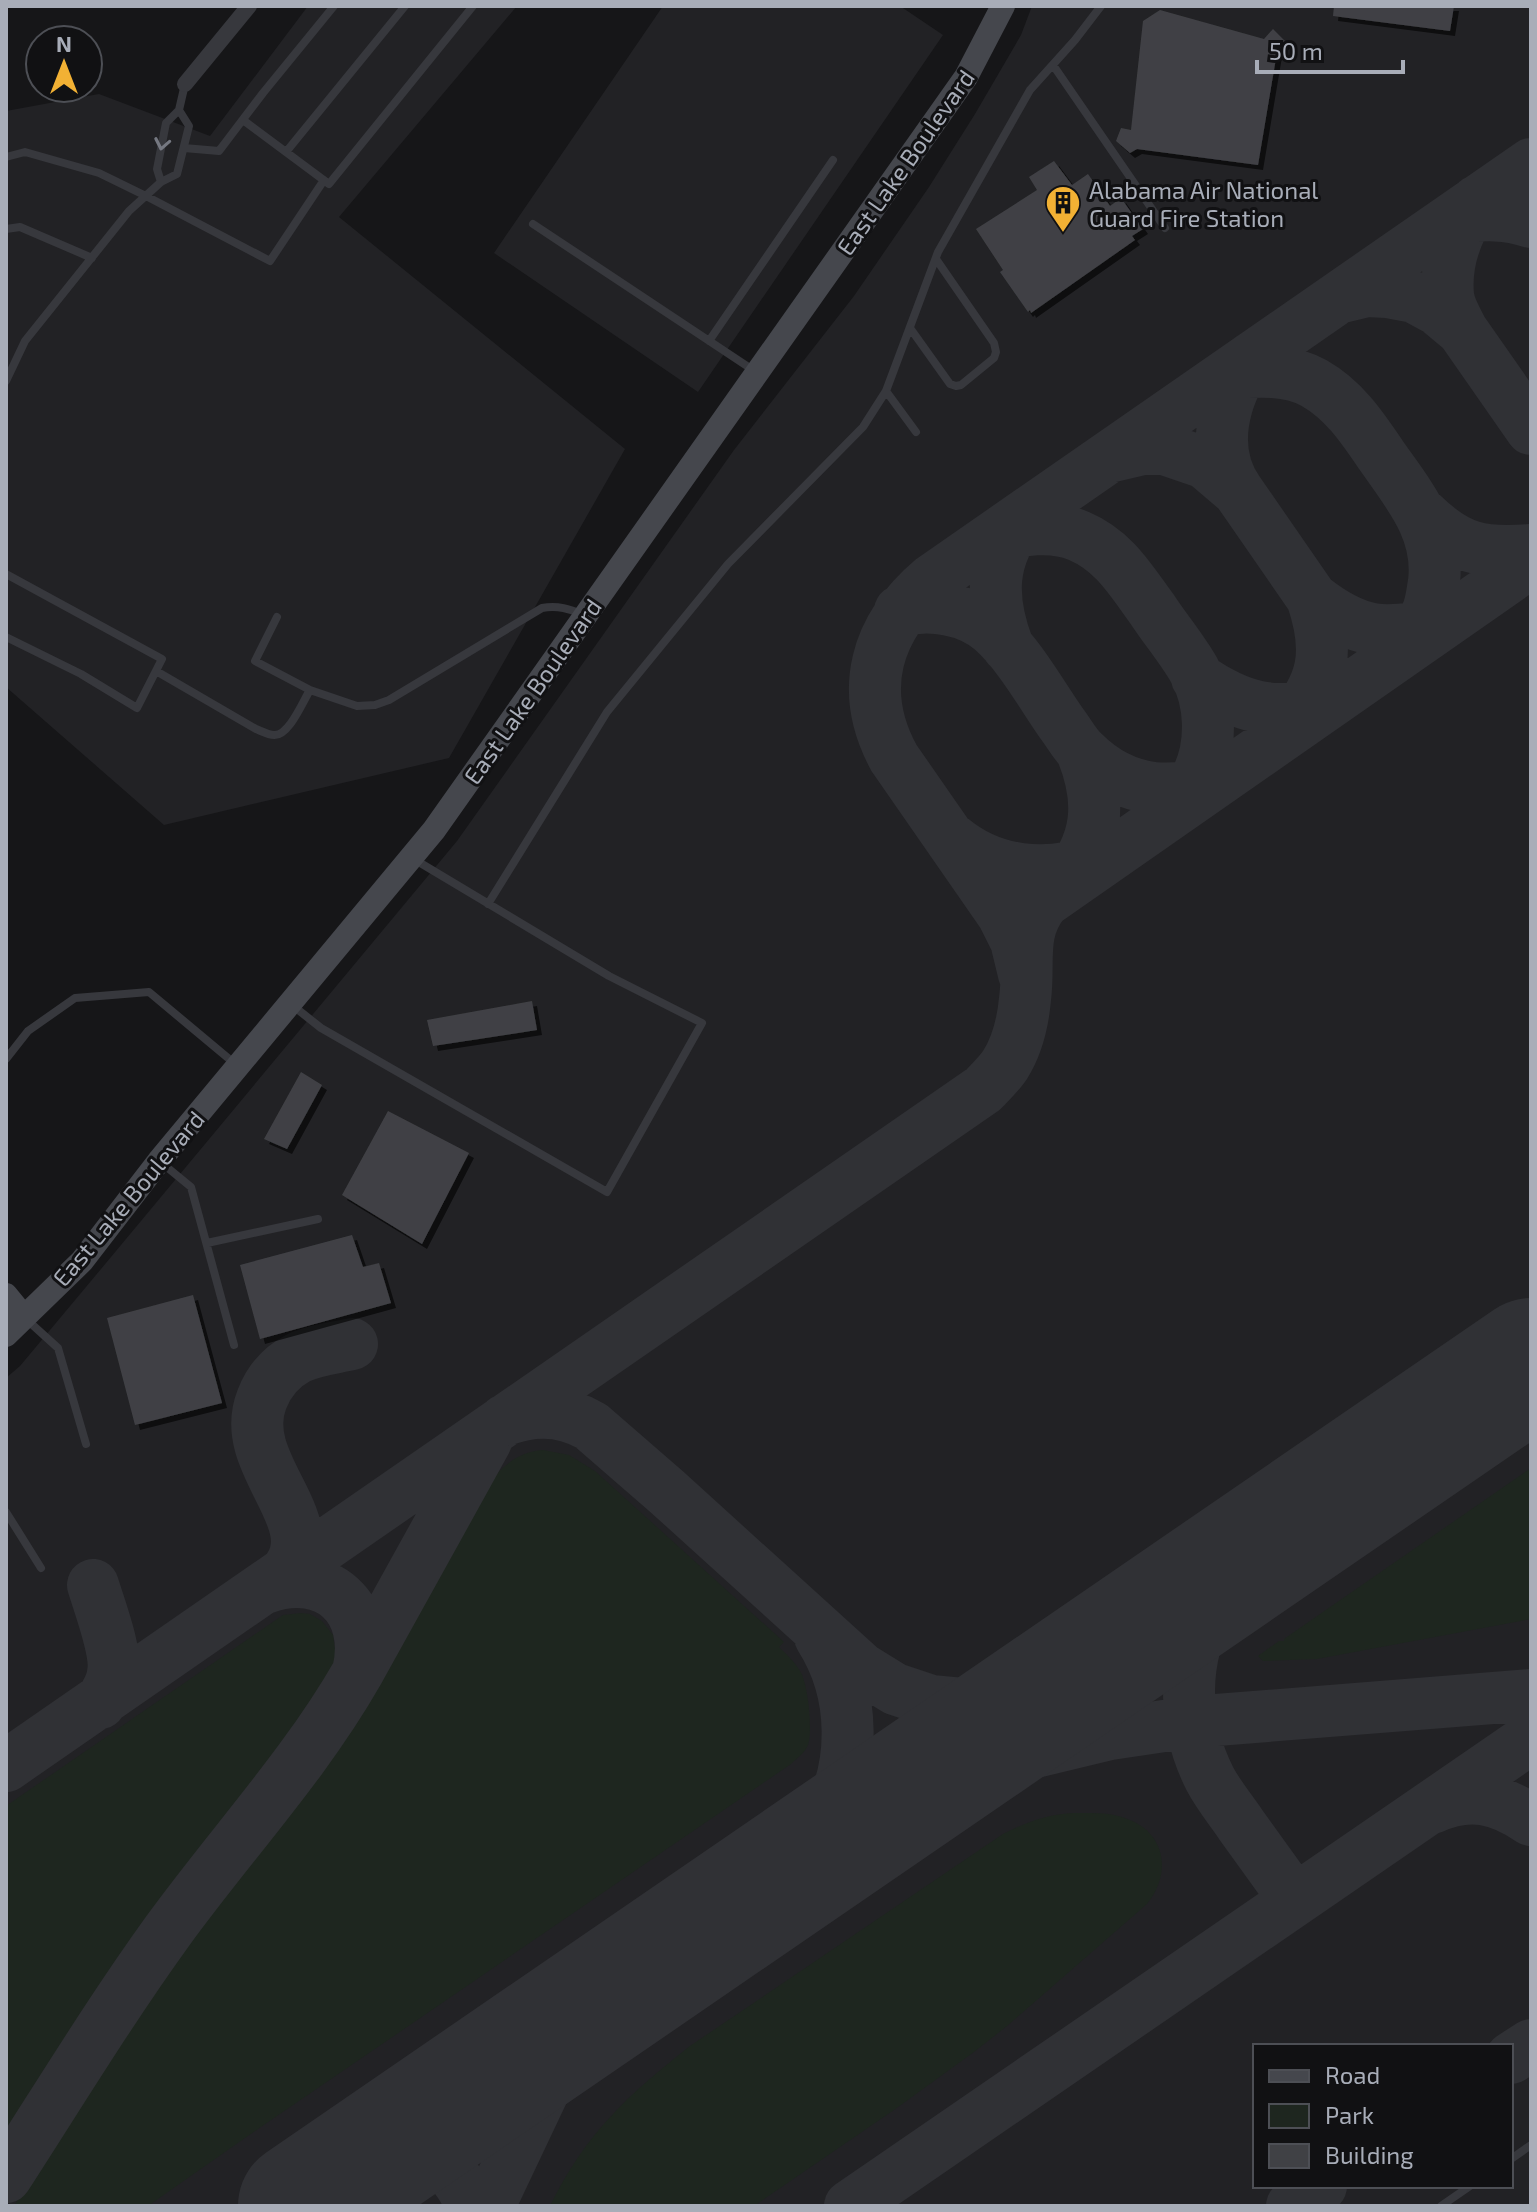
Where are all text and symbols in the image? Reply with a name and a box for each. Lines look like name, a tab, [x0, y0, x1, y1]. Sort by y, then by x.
north arrow	[24, 24, 104, 104]
scale bar	[1257, 24, 1403, 74]
text: N	[56, 30, 72, 56]
text: 50 m	[1269, 36, 1323, 65]
street label: East Lake Boulevard	[830, 64, 980, 260]
one-way arrow	[154, 137, 171, 150]
place label: Alabama Air National Guard Fire Station	[1089, 175, 1319, 232]
building icon: Alabama Air National Guard Fire Station	[1044, 184, 1082, 234]
street label: East Lake Boulevard	[457, 593, 607, 789]
street label: East Lake Boulevard	[46, 1104, 210, 1292]
legend	[1253, 2044, 1513, 2188]
text: Road	[1325, 2060, 1380, 2089]
text: Park	[1325, 2100, 1374, 2129]
text: Building	[1325, 2140, 1414, 2169]

